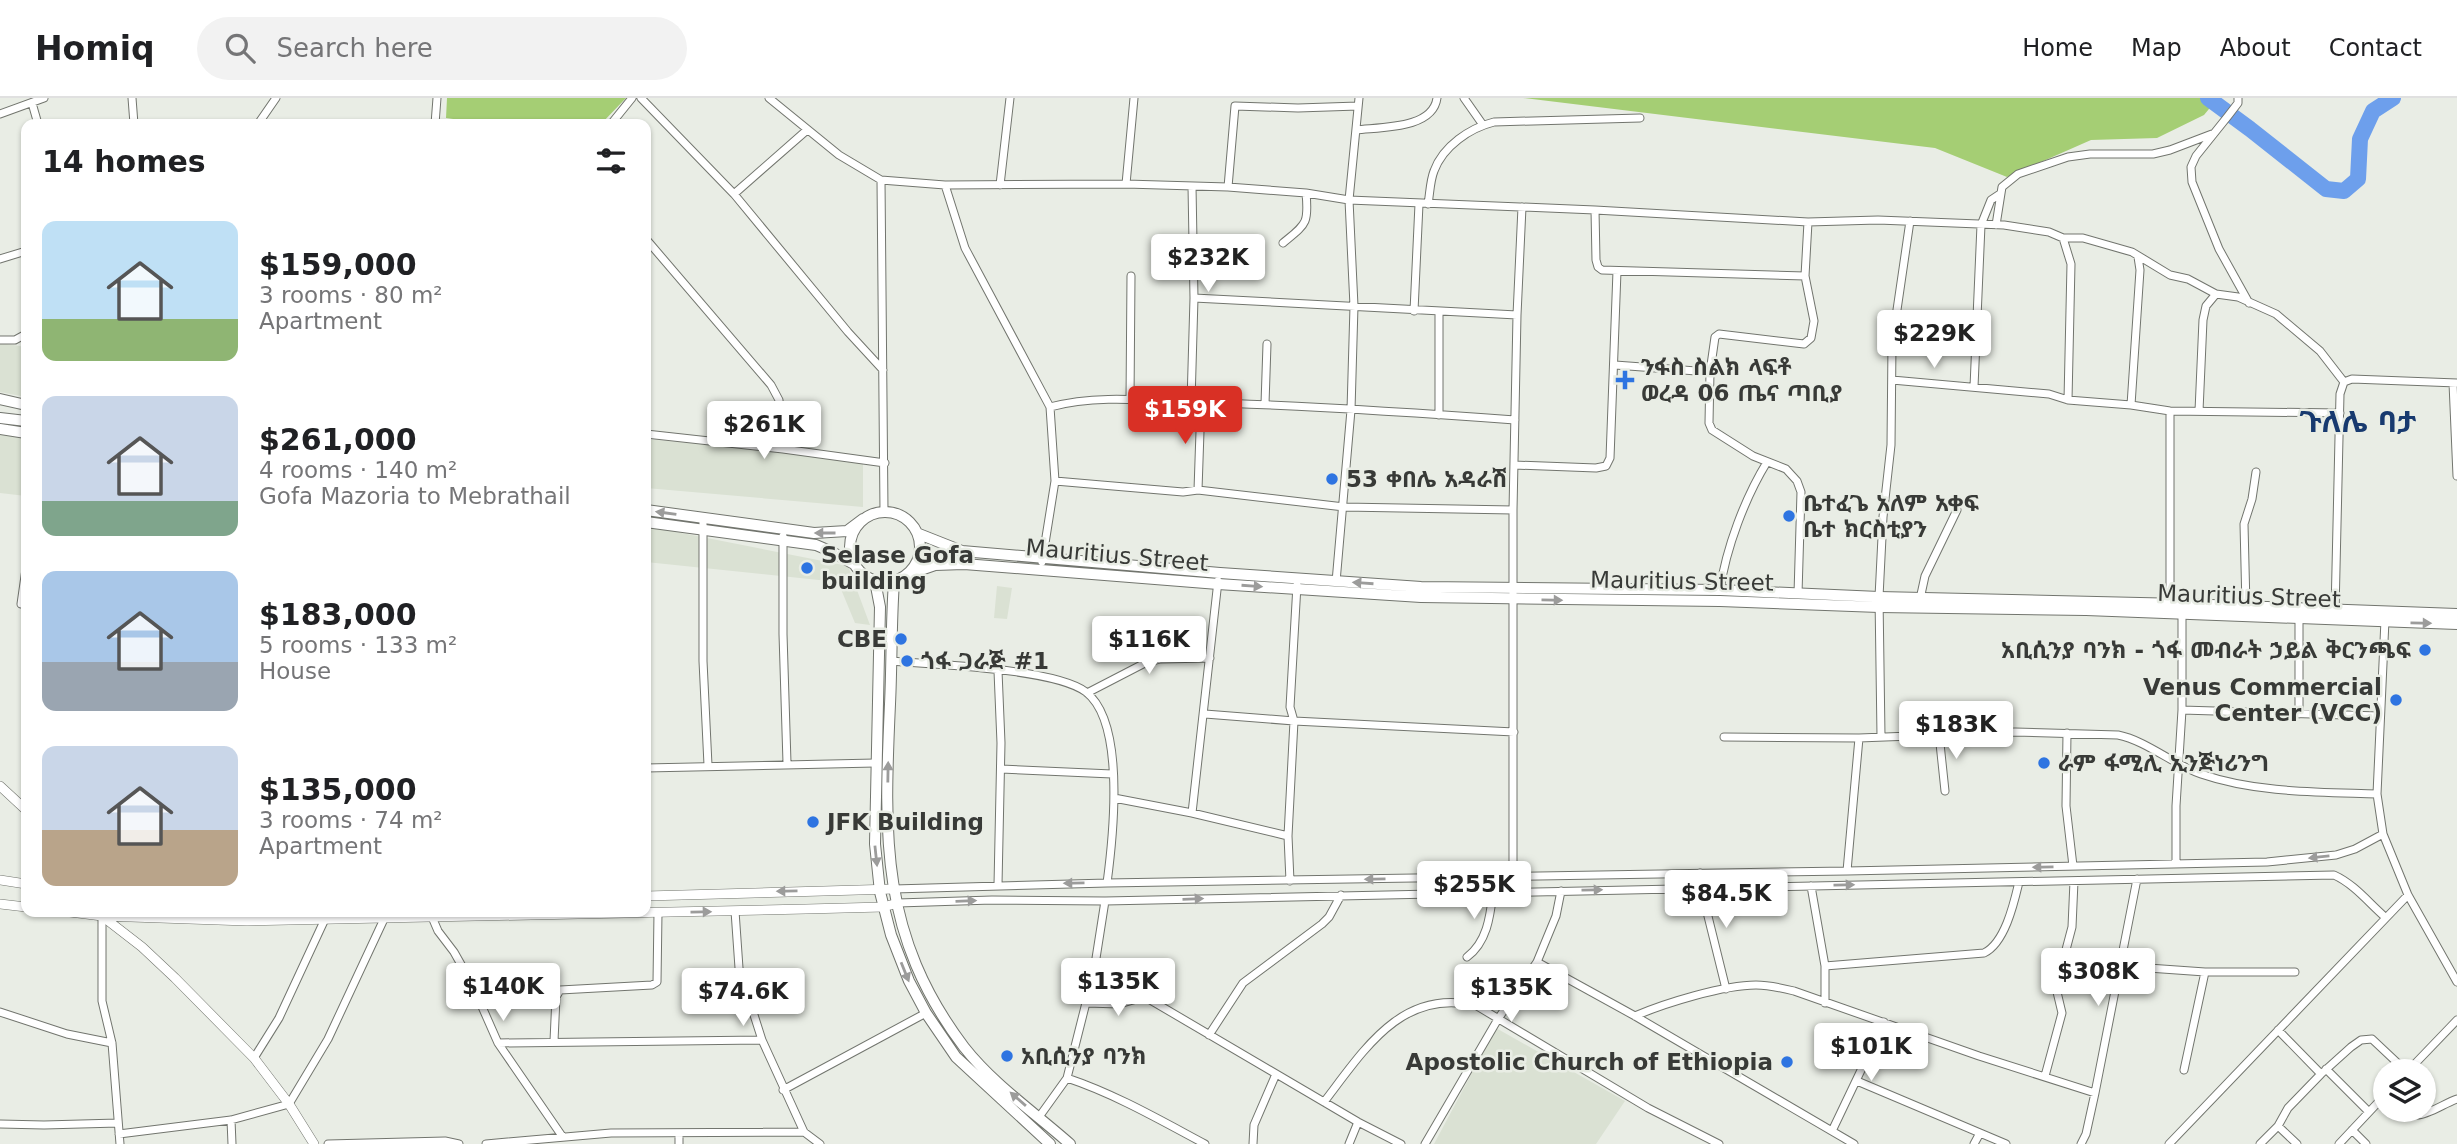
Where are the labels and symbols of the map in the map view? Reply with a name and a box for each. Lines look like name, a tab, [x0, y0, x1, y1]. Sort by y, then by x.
pin: $232K	[1159, 234, 1257, 294]
pin: $229K	[1885, 310, 1983, 370]
place label: ንፋስ ስልክ ላፍቶ ወረዳ 06 ጤና ጣቢያ	[1641, 354, 1842, 406]
marker: ንፋስ ስልክ ላፍቶ ወረዳ 06 ጤና ጣቢያ	[1615, 370, 1635, 390]
pin: $159K	[1136, 386, 1234, 446]
pin: $261K	[715, 402, 813, 461]
district label: ጉለሌ ባታ	[2300, 404, 2417, 439]
place label: 53 ቀበሌ አዳራሽ	[1346, 466, 1508, 492]
marker: 53 ቀበሌ አዳራሽ	[1324, 471, 1340, 487]
place label: ቤተፈጌ አለም አቀፍ ቤተ ክርስቲያን	[1803, 490, 1979, 542]
one-way arrow	[654, 507, 676, 518]
marker: ቤተፈጌ አለም አቀፍ ቤተ ክርስቲያን	[1781, 508, 1797, 524]
one-way arrow	[813, 527, 835, 539]
street label: Mauritius Street	[1024, 534, 1210, 576]
place label: Selase Gofa building	[821, 542, 974, 594]
marker: Selase Gofa building	[799, 560, 815, 576]
street label: Mauritius Street	[1590, 566, 1774, 596]
one-way arrow	[1351, 577, 1373, 588]
street label: Mauritius Street	[2157, 580, 2341, 612]
one-way arrow	[1241, 581, 1263, 592]
one-way arrow	[1542, 594, 1564, 606]
pin: $116K	[1100, 616, 1198, 676]
one-way arrow	[2410, 617, 2432, 629]
place label: CBE	[837, 626, 887, 652]
marker: CBE	[893, 631, 909, 647]
place label: አቢሲንያ ባንክ - ጎፋ መብራት ኃይል ቅርንጫፍ	[2001, 637, 2411, 663]
marker: አቢሲንያ ባንክ - ጎፋ መብራት ኃይል ቅርንጫፍ	[2417, 642, 2433, 658]
place label: ጎፋ ጋራጅ #1	[921, 648, 1049, 674]
marker: ጎፋ ጋራጅ #1	[899, 653, 915, 669]
place label: Venus Commercial Center (VCC)	[2143, 674, 2382, 726]
marker: Venus Commercial Center (VCC)	[2388, 692, 2404, 708]
pin: $183K	[1907, 702, 2005, 761]
place label: ራም ፋሚሊ ኢንጅነሪንግ	[2058, 750, 2269, 776]
marker: ራም ፋሚሊ ኢንጅነሪንግ	[2036, 755, 2052, 771]
one-way arrow	[882, 761, 893, 783]
place label: JFK Building	[825, 809, 984, 835]
marker: JFK Building	[805, 814, 821, 830]
one-way arrow	[871, 845, 882, 867]
one-way arrow	[2308, 852, 2330, 863]
one-way arrow	[2032, 861, 2054, 873]
pin: $255K	[1425, 862, 1523, 921]
pin: $84.5K	[1669, 870, 1783, 930]
one-way arrow	[1363, 873, 1385, 884]
one-way arrow	[1062, 878, 1084, 889]
one-way arrow	[1833, 879, 1855, 891]
one-way arrow	[1581, 884, 1603, 896]
one-way arrow	[775, 886, 797, 897]
one-way arrow	[1183, 893, 1205, 905]
one-way arrow	[955, 895, 977, 906]
one-way arrow	[691, 906, 713, 918]
pin: $308K	[2049, 948, 2147, 1008]
pin: $135K	[1069, 958, 1167, 1018]
one-way arrow	[900, 961, 911, 982]
pin: $140K	[454, 964, 552, 1023]
pin: $135K	[1462, 964, 1560, 1024]
pin: $74.6K	[686, 968, 800, 1028]
pin: $101K	[1822, 1024, 1920, 1083]
place label: አቢሲንያ ባንክ	[1021, 1043, 1147, 1069]
marker: አቢሲንያ ባንክ	[999, 1048, 1015, 1064]
place label: Apostolic Church of Ethiopia	[1406, 1049, 1773, 1075]
marker: Apostolic Church of Ethiopia	[1779, 1054, 1795, 1070]
one-way arrow	[1010, 1092, 1027, 1107]

